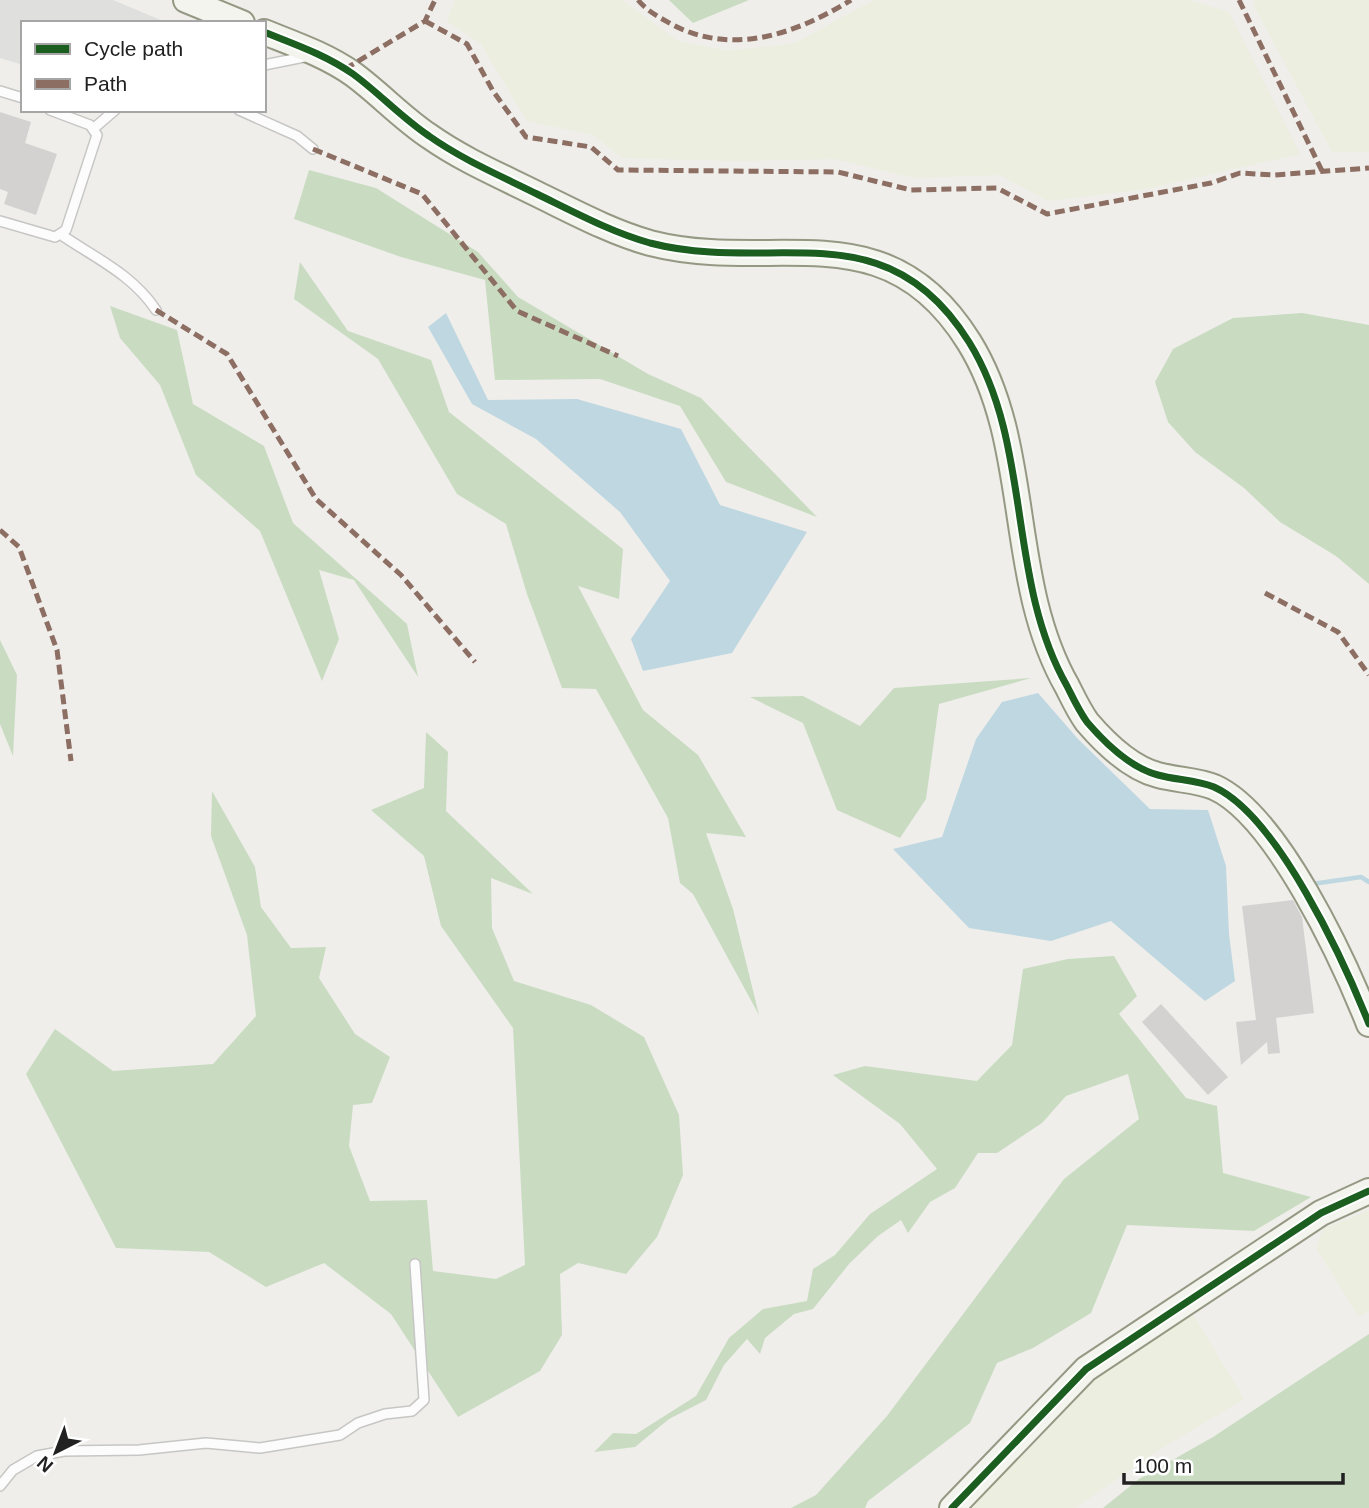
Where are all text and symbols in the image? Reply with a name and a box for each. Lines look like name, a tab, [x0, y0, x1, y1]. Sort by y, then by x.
legend	[21, 21, 266, 112]
text: Cycle path	[84, 37, 183, 60]
text: Path	[84, 72, 127, 95]
north arrow	[21, 1417, 91, 1487]
scale bar	[1124, 1442, 1343, 1486]
text: N	[33, 1452, 57, 1477]
text: 100 m	[1134, 1454, 1192, 1477]

